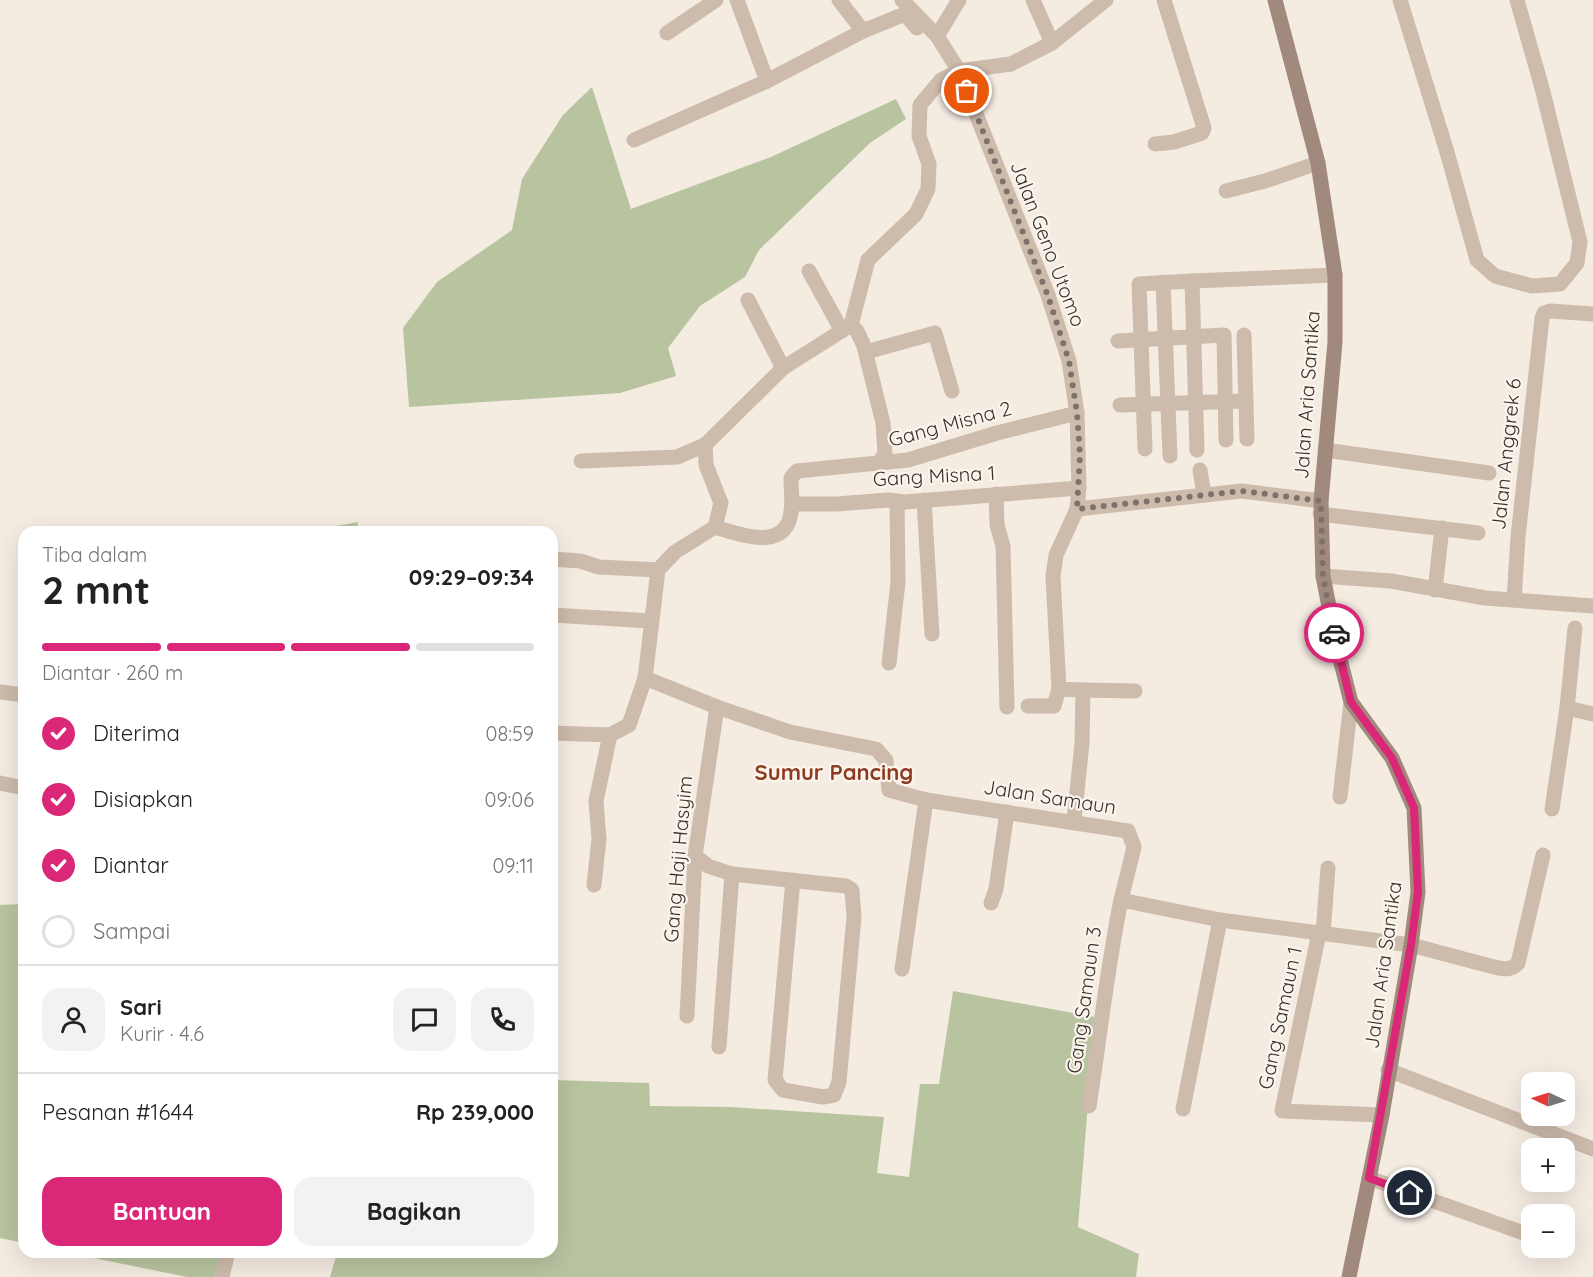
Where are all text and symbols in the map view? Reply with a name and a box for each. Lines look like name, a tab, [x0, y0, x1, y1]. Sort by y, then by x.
pin	[941, 65, 992, 116]
icon: bag	[950, 74, 983, 107]
street label: Jalan Geno Utomo	[1005, 158, 1091, 330]
street label: Jalan Aria Santika	[1288, 310, 1325, 480]
street label: Jalan Anggrek 6	[1485, 377, 1526, 531]
street label: Gang Misna 2	[886, 395, 1014, 452]
street label: Gang Misna 1	[872, 460, 996, 491]
text: Tiba dalam	[42, 542, 147, 567]
text: 09:29–09:34	[409, 563, 534, 591]
text: 2 mnt	[42, 565, 150, 614]
courier	[1304, 603, 1364, 663]
icon: car	[1318, 617, 1351, 650]
text: Diantar · 260 m	[42, 660, 183, 685]
icon: check	[42, 717, 75, 750]
text: Diterima	[93, 719, 180, 747]
text: 08:59	[486, 721, 534, 746]
district label: Sumur Pancing	[755, 758, 913, 786]
street label: Jalan Samaun	[982, 774, 1118, 819]
street label: Gang Haji Hasyim	[658, 775, 697, 943]
icon: check	[42, 783, 75, 816]
text: Disiapkan	[93, 785, 193, 813]
text: 09:06	[485, 787, 534, 812]
icon: check	[42, 849, 75, 882]
text: Diantar	[93, 851, 169, 879]
text: 09:11	[492, 853, 534, 878]
street label: Jalan Aria Santika	[1358, 880, 1407, 1050]
text: Sampai	[93, 917, 170, 945]
street label: Gang Samaun 3	[1061, 925, 1106, 1075]
street label: Gang Samaun 1	[1252, 944, 1307, 1091]
button: person	[42, 988, 105, 1051]
button: chat	[393, 988, 456, 1051]
button: phone	[471, 988, 534, 1051]
text: Sari	[120, 993, 162, 1021]
text: Kurir · 4.6	[120, 1021, 204, 1046]
north arrow	[1521, 1072, 1575, 1126]
map controls	[1521, 1072, 1575, 1258]
text: Pesanan #1644	[42, 1098, 194, 1126]
text: Rp 239,000	[416, 1098, 534, 1126]
button: +	[1521, 1138, 1575, 1192]
pin	[1384, 1167, 1435, 1218]
icon: home	[1393, 1176, 1426, 1209]
button: Bantuan	[42, 1177, 282, 1246]
button: Bagikan	[294, 1177, 534, 1246]
button: −	[1521, 1204, 1575, 1258]

